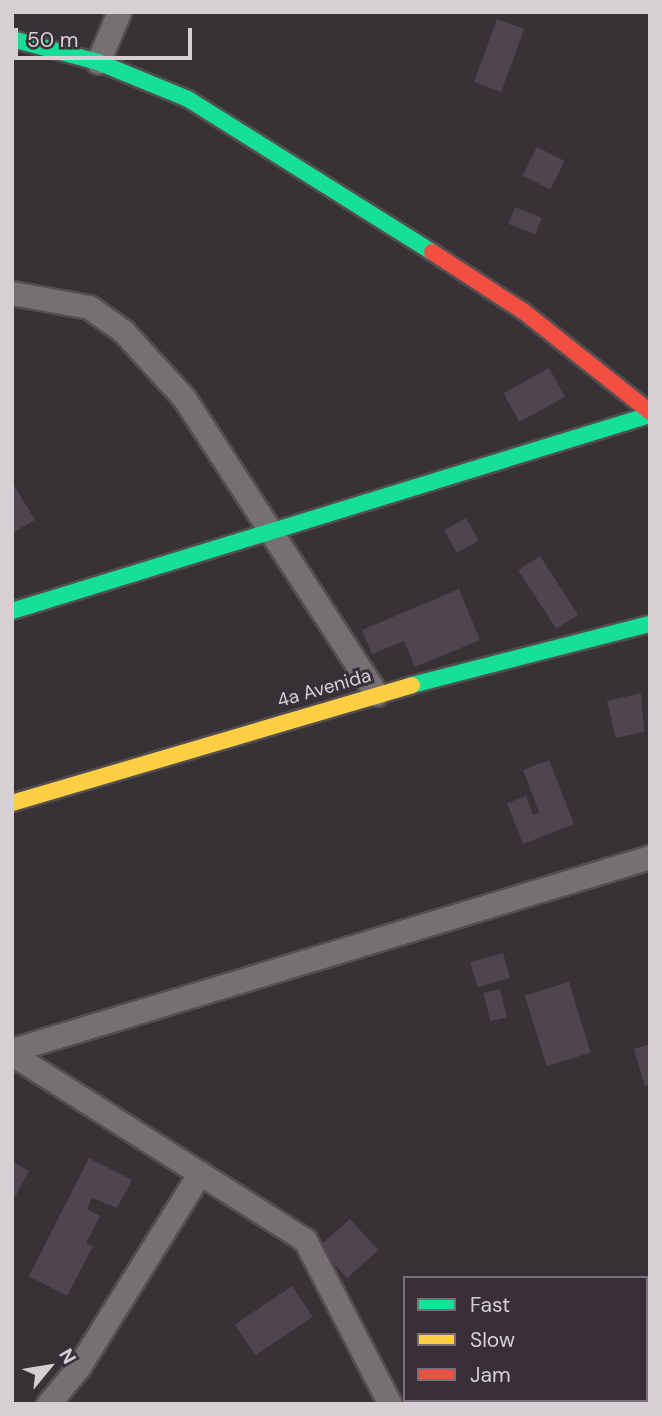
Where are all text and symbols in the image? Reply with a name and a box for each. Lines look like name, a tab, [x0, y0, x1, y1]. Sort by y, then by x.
scale bar	[18, 14, 196, 58]
text: 50 m	[27, 26, 78, 54]
street label: 4a Avenida	[274, 664, 374, 712]
legend	[403, 1276, 648, 1402]
text: Fast	[470, 1291, 510, 1319]
text: Slow	[470, 1326, 515, 1354]
north arrow	[14, 1332, 84, 1402]
text: N	[53, 1344, 82, 1368]
text: Jam	[470, 1361, 511, 1389]

